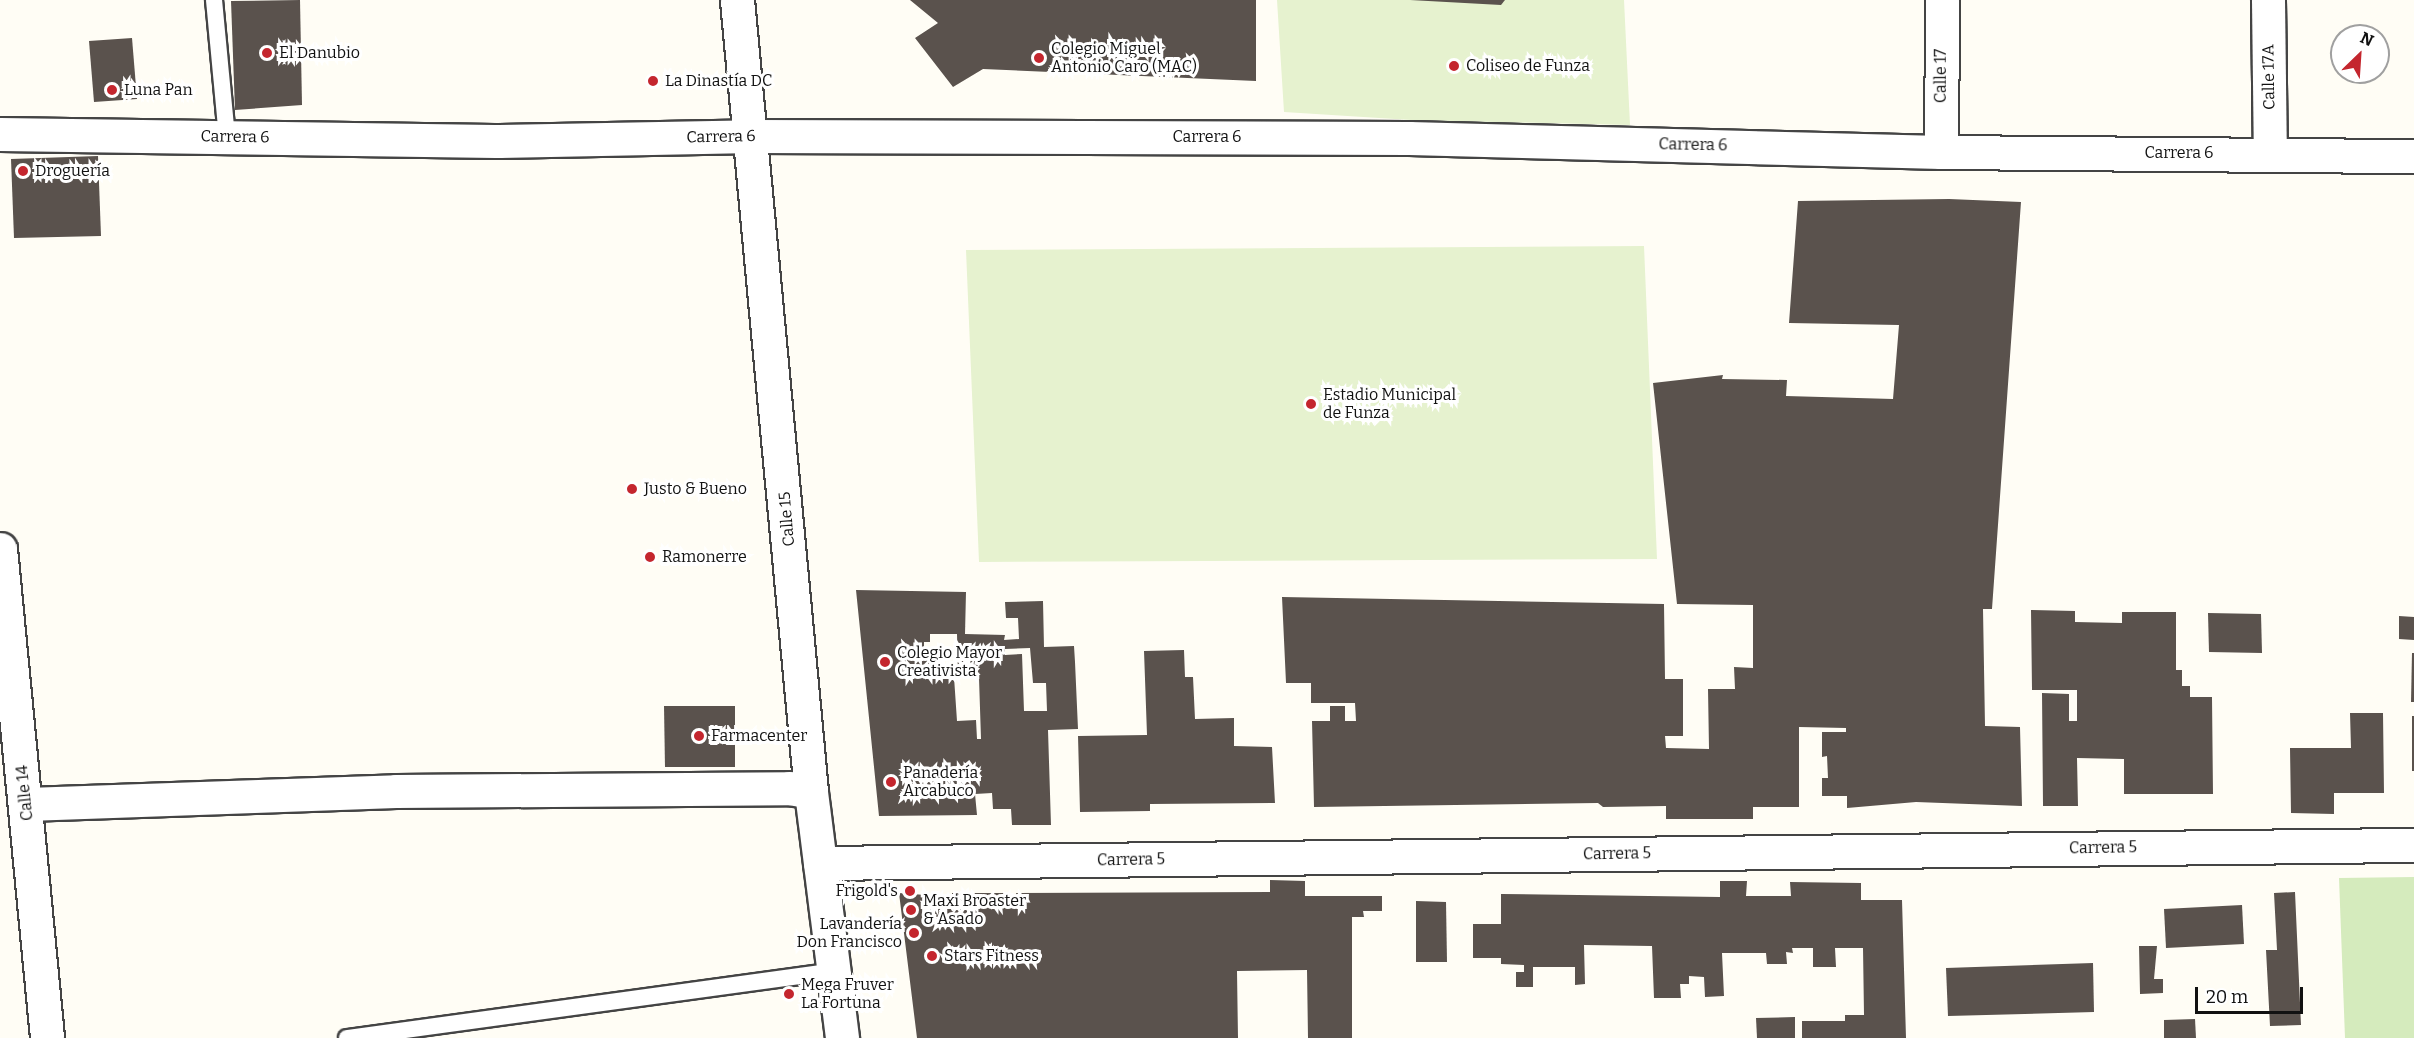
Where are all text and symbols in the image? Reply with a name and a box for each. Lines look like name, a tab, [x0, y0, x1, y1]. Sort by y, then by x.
north arrow	[2330, 24, 2390, 84]
text: N	[2357, 28, 2377, 50]
place label: Colegio Miguel Antonio Caro (MAC)	[1051, 39, 1197, 77]
place label: El Danubio	[279, 43, 360, 63]
street label: Calle 17A	[2259, 44, 2279, 110]
marker: El Danubio	[260, 46, 274, 60]
street label: Calle 17	[1931, 49, 1951, 103]
marker: Colegio Miguel Antonio Caro (MAC)	[1032, 51, 1046, 65]
place label: Coliseo de Funza	[1466, 56, 1590, 76]
marker: Coliseo de Funza	[1447, 59, 1461, 73]
place label: La Dinastía DC	[665, 71, 772, 91]
marker: La Dinastía DC	[646, 74, 660, 88]
place label: Luna Pan	[124, 80, 193, 100]
marker: Luna Pan	[105, 83, 119, 97]
street label: Carrera 6	[200, 127, 270, 147]
street label: Carrera 6	[686, 127, 756, 147]
street label: Carrera 6	[1173, 127, 1241, 147]
street label: Carrera 6	[1658, 135, 1728, 155]
street label: Carrera 6	[2145, 143, 2213, 163]
place label: Droguería	[35, 161, 110, 181]
marker: Droguería	[16, 164, 30, 178]
place label: Estadio Municipal de Funza	[1323, 385, 1456, 423]
marker: Estadio Municipal de Funza	[1304, 397, 1318, 411]
place label: Justo & Bueno	[644, 479, 747, 499]
marker: Justo & Bueno	[625, 482, 639, 496]
street label: Calle 15	[775, 491, 799, 547]
place label: Ramonerre	[662, 547, 747, 567]
marker: Ramonerre	[643, 550, 657, 564]
place label: Colegio Mayor Creativista	[897, 643, 1002, 681]
marker: Colegio Mayor Creativista	[878, 655, 892, 669]
place label: Farmacenter	[711, 726, 807, 746]
marker: Farmacenter	[692, 729, 706, 743]
place label: Panadería Arcabuco	[903, 763, 978, 801]
street label: Calle 14	[13, 764, 37, 822]
marker: Panadería Arcabuco	[884, 775, 898, 789]
street label: Carrera 5	[2069, 838, 2137, 858]
street label: Carrera 5	[1583, 844, 1651, 864]
street label: Carrera 5	[1097, 850, 1165, 870]
place label: Frigold's	[835, 881, 898, 901]
marker: Frigold's	[903, 884, 917, 898]
place label: Maxi Broaster & Asado	[923, 891, 1026, 929]
marker: Maxi Broaster & Asado	[904, 903, 918, 917]
place label: Lavandería Don Francisco	[796, 914, 902, 952]
marker: Lavandería Don Francisco	[907, 926, 921, 940]
place label: Stars Fitness	[944, 946, 1039, 966]
marker: Stars Fitness	[925, 949, 939, 963]
place label: Mega Fruver La Fortuna	[801, 975, 894, 1013]
scale bar	[2198, 975, 2306, 1013]
text: 20 m	[2206, 986, 2248, 1008]
marker: Mega Fruver La Fortuna	[782, 987, 796, 1001]

